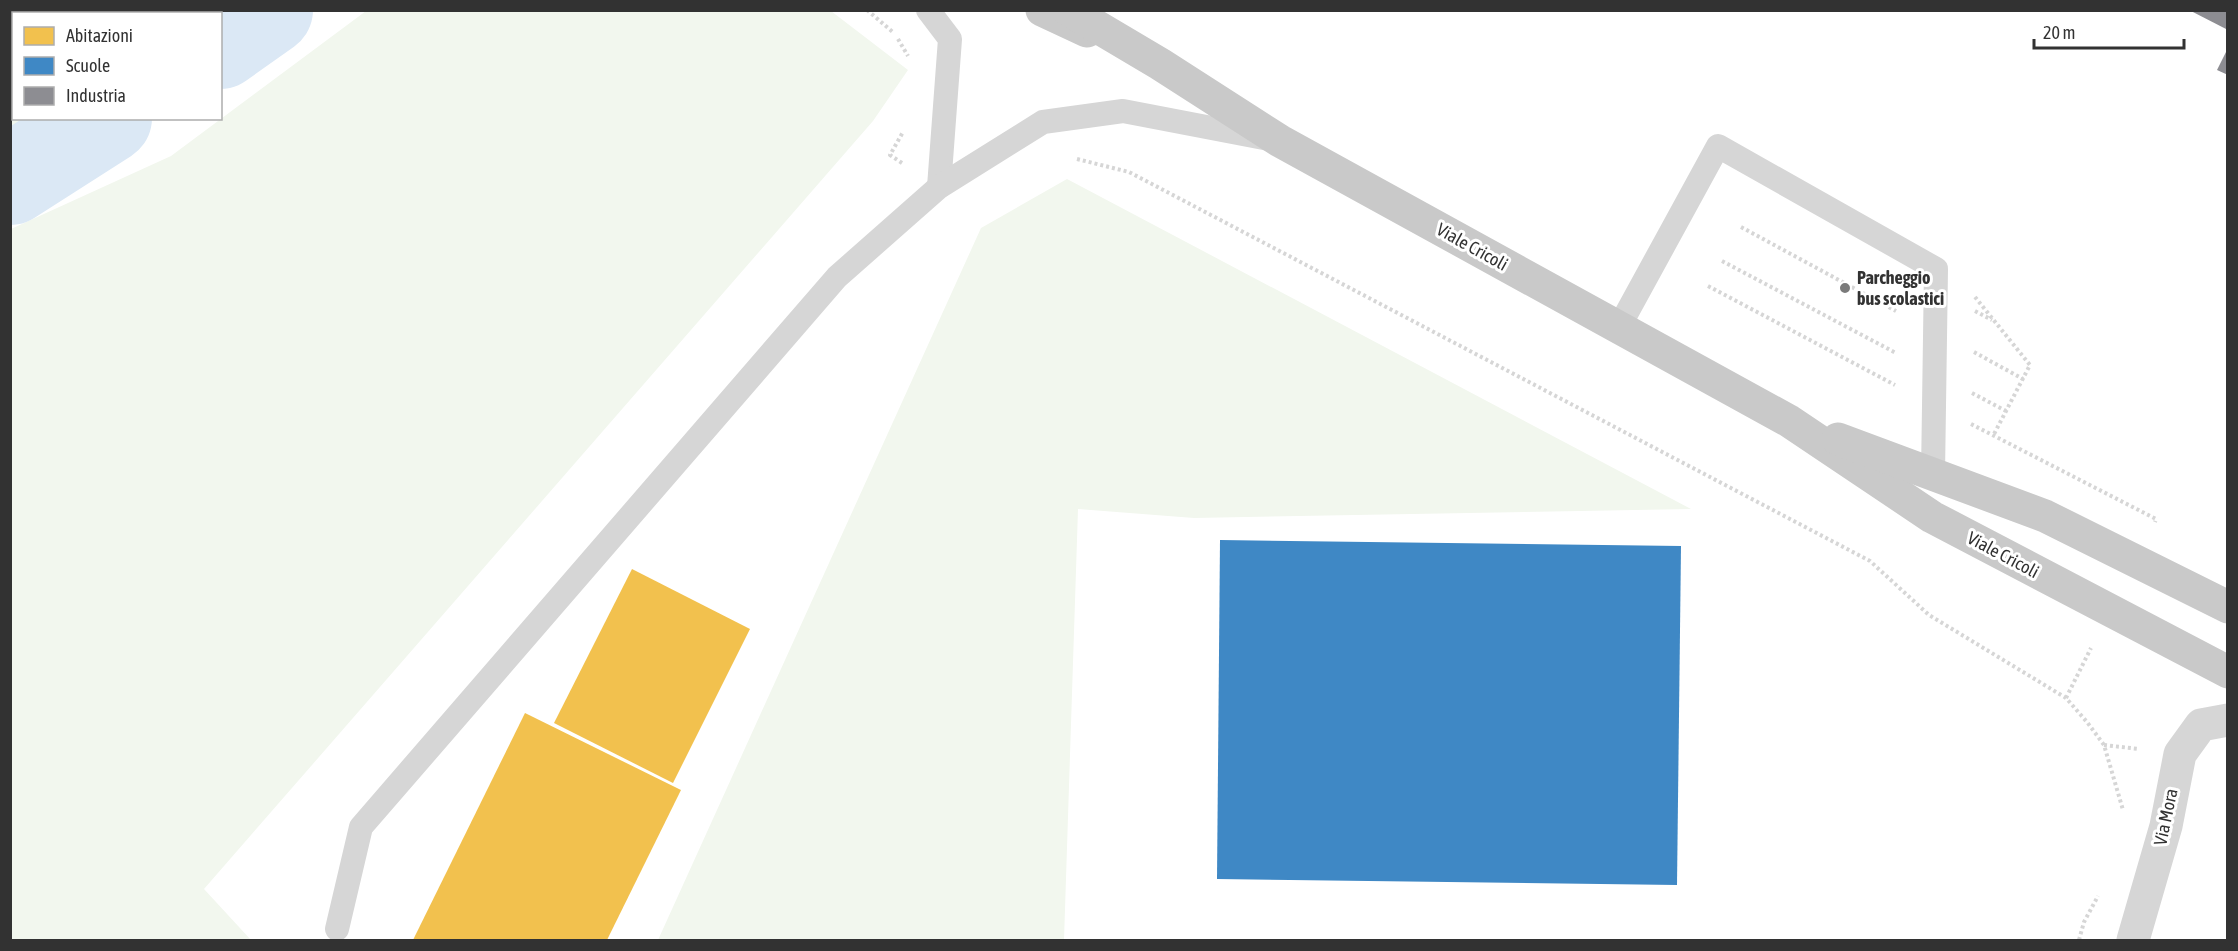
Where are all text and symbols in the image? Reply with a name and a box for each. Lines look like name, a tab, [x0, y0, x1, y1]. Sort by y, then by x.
legend	[12, 12, 222, 120]
scale bar	[2034, 12, 2184, 50]
text: 20 m	[2043, 22, 2075, 43]
text: Abitazioni	[66, 25, 133, 46]
text: Scuole	[66, 55, 110, 76]
text: Industria	[66, 85, 126, 106]
street label: Viale Cricoli	[1433, 218, 1512, 275]
place label: Parcheggio bus scolastici	[1857, 267, 1944, 309]
marker: Parcheggio bus scolastici	[1838, 281, 1852, 295]
street label: Viale Cricoli	[1964, 527, 2043, 582]
street label: Via Mora	[2149, 787, 2182, 847]

